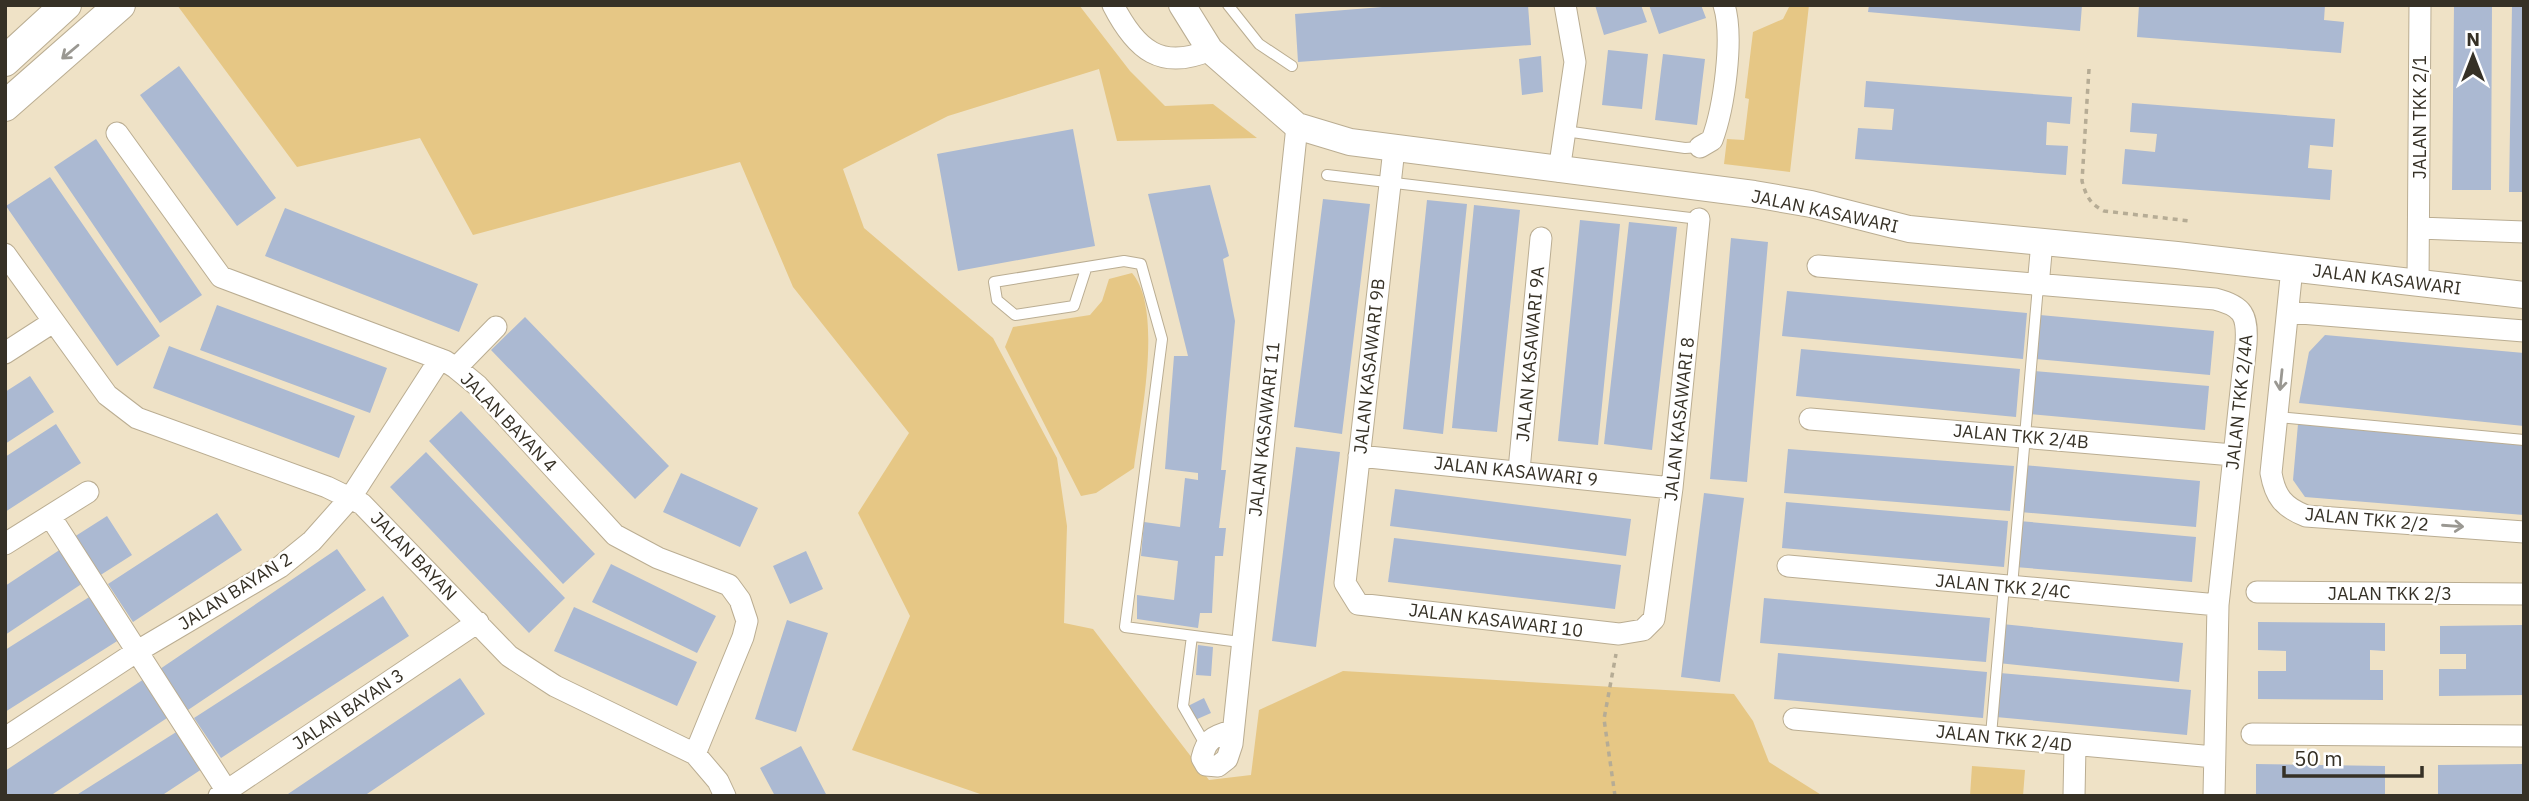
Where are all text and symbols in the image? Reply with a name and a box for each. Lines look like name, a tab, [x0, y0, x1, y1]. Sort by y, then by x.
north arrow	[2438, 21, 2508, 91]
text: N	[2466, 27, 2480, 51]
one-way arrow	[61, 44, 79, 59]
street label: JALAN TKK 2/1	[2408, 55, 2431, 179]
street label: JALAN KASAWARI	[1749, 184, 1901, 238]
street label: JALAN KASAWARI	[2311, 258, 2463, 300]
street label: JALAN KASAWARI 9A	[1511, 265, 1549, 443]
street label: JALAN KASAWARI 9B	[1348, 277, 1390, 455]
street label: JALAN TKK 2/4A	[2220, 333, 2258, 471]
street label: JALAN KASAWARI 8	[1659, 336, 1699, 502]
street label: JALAN KASAWARI 11	[1243, 341, 1285, 517]
street label: JALAN BAYAN 4	[456, 367, 562, 477]
one-way arrow	[2274, 368, 2287, 391]
street label: JALAN TKK 2/4B	[1952, 419, 2090, 453]
street label: JALAN KASAWARI 9	[1433, 451, 1599, 491]
street label: JALAN TKK 2/2	[2304, 502, 2430, 536]
street label: JALAN BAYAN	[366, 507, 462, 605]
one-way arrow	[2441, 520, 2464, 533]
street label: JALAN BAYAN 2	[174, 547, 296, 635]
street label: JALAN TKK 2/4C	[1934, 569, 2072, 603]
street label: JALAN TKK 2/3	[2328, 582, 2452, 605]
street label: JALAN KASAWARI 10	[1408, 598, 1584, 642]
street label: JALAN BAYAN 3	[288, 663, 408, 755]
street label: JALAN TKK 2/4D	[1935, 719, 2073, 757]
scale bar	[2284, 734, 2422, 778]
text: 50 m	[2294, 744, 2343, 772]

